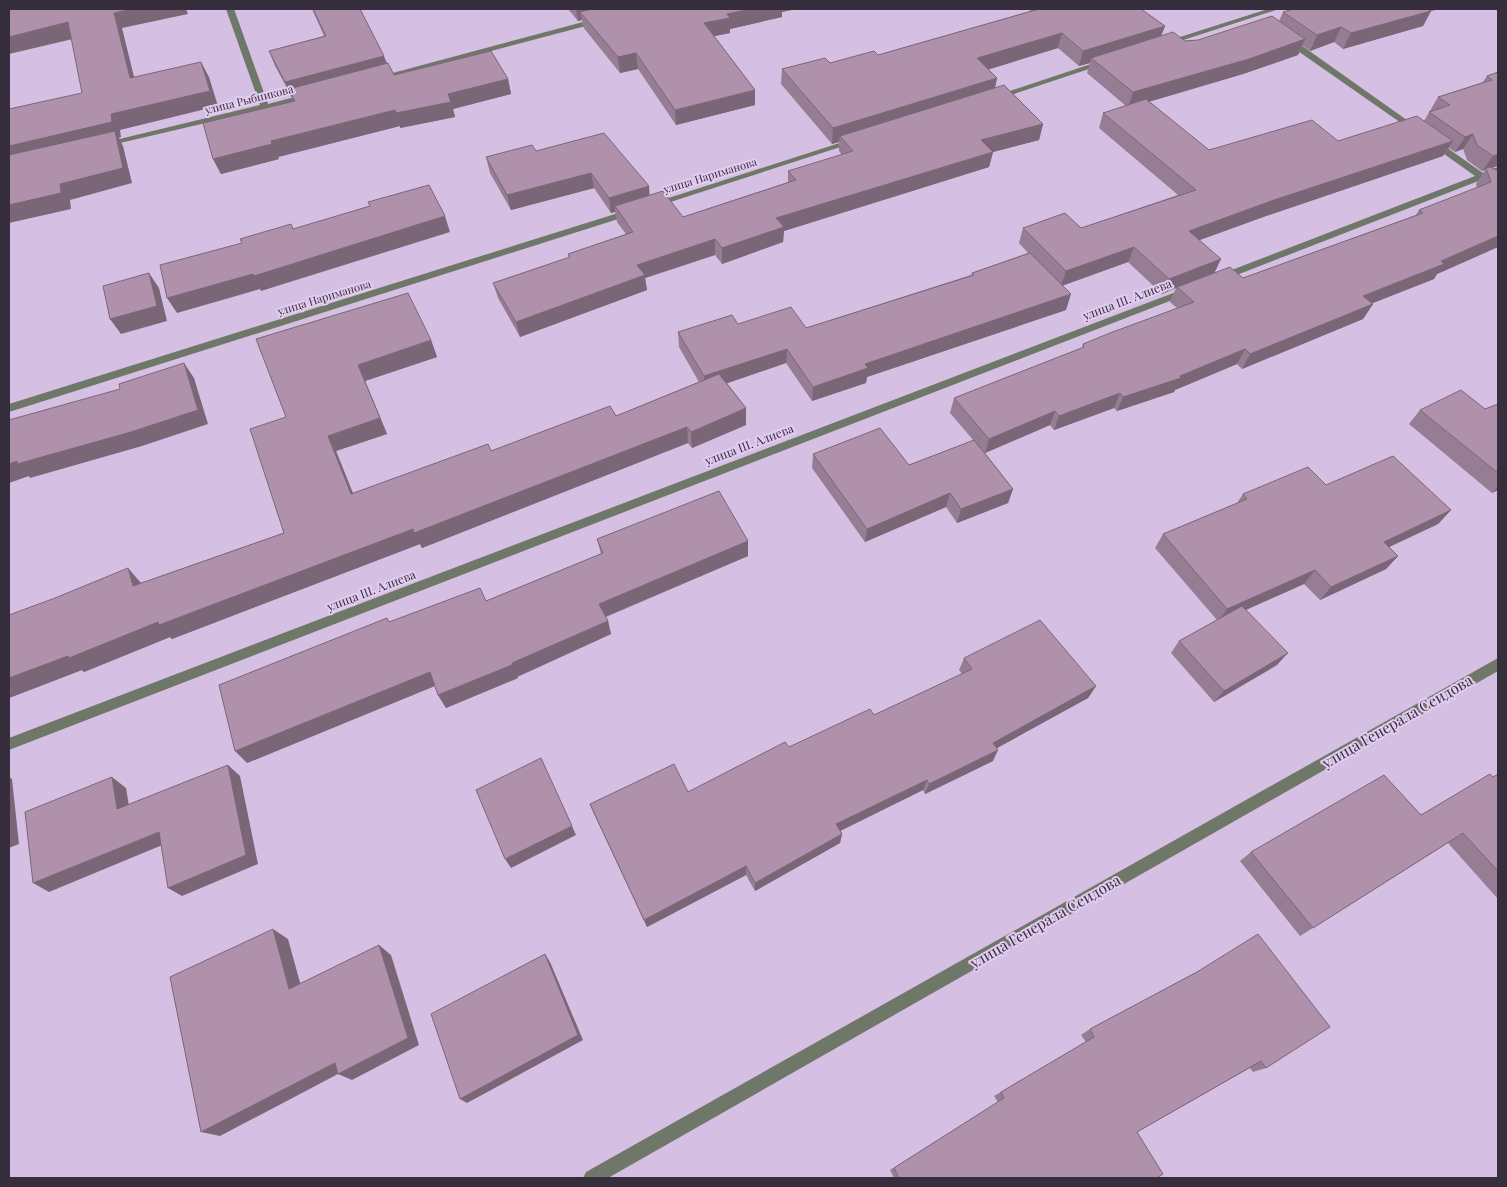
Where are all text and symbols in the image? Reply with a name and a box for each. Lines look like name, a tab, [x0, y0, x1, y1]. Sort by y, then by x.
street label: улица Рыбникова	[202, 81, 295, 117]
street label: улица Нариманова	[660, 153, 759, 197]
street label: улица Нариманова	[274, 275, 373, 319]
street label: улица Ш. Алиева	[1079, 275, 1174, 324]
street label: улица Ш. Алиева	[701, 420, 796, 469]
street label: улица Ш. Алиева	[323, 566, 418, 615]
street label: улица Генерала Сеидова	[1317, 669, 1476, 773]
street label: улица Генерала Сеидова	[965, 869, 1124, 973]

